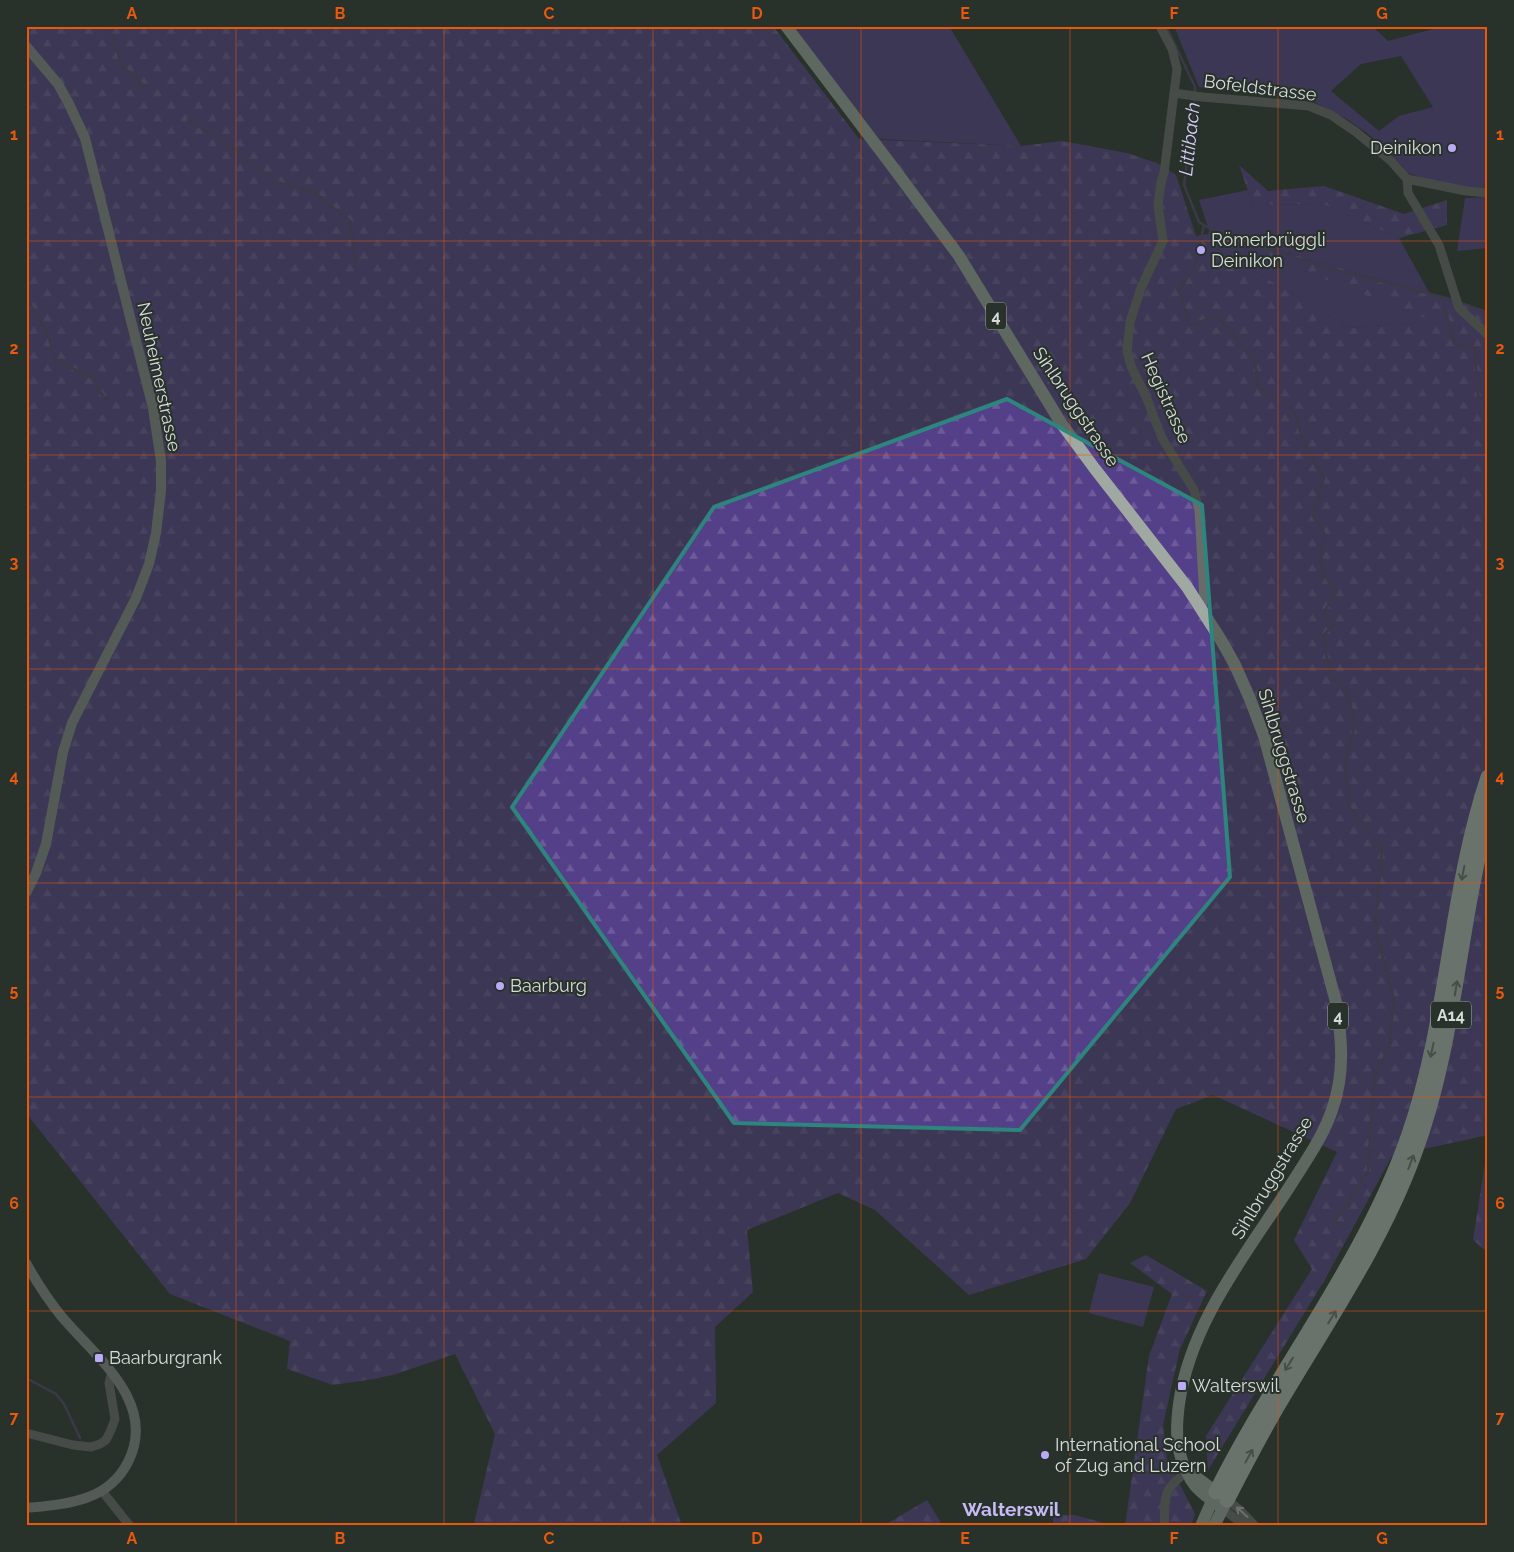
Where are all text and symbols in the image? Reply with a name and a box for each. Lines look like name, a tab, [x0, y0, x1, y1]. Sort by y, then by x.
text: A	[127, 4, 138, 23]
text: B	[335, 4, 346, 23]
text: C	[544, 4, 555, 23]
text: D	[751, 4, 763, 23]
text: E	[960, 4, 970, 23]
text: F	[1169, 4, 1179, 23]
text: G	[1376, 4, 1388, 23]
street label: Bofeldstrasse	[1202, 70, 1318, 105]
water label: Littibach	[1174, 101, 1204, 177]
text: 1	[10, 125, 18, 144]
text: 1	[1496, 125, 1504, 144]
place label: Deinikon	[1370, 137, 1442, 158]
marker: Deinikon	[1446, 142, 1458, 154]
place label: Römerbrüggli Deinikon	[1211, 229, 1326, 271]
marker: Römerbrüggli Deinikon	[1195, 244, 1207, 256]
street label: Neuheimerstrasse	[133, 300, 186, 454]
road number: 4	[986, 302, 1006, 330]
text: 2	[9, 339, 19, 358]
text: 2	[1495, 339, 1505, 358]
street label: Sihlbruggstrasse	[1029, 343, 1124, 471]
street label: Hegistrasse	[1137, 349, 1196, 447]
text: 3	[10, 553, 19, 572]
text: 3	[1496, 553, 1505, 572]
street label: Sihlbruggstrasse	[1254, 686, 1315, 826]
text: 4	[9, 767, 19, 786]
text: 4	[1495, 767, 1505, 786]
one-way arrow	[1458, 864, 1468, 880]
place label: Baarburg	[510, 975, 587, 996]
marker: Baarburg	[494, 980, 506, 992]
one-way arrow	[1451, 980, 1461, 996]
text: 5	[10, 981, 19, 1000]
text: 5	[1496, 981, 1505, 1000]
road number: 4	[1328, 1002, 1348, 1030]
road number: A14	[1431, 1002, 1471, 1028]
one-way arrow	[1427, 1042, 1437, 1058]
street label: Sihlbruggstrasse	[1227, 1112, 1317, 1243]
one-way arrow	[1407, 1155, 1417, 1170]
text: 6	[9, 1194, 19, 1213]
text: 6	[1495, 1194, 1505, 1213]
one-way arrow	[1328, 1310, 1338, 1324]
place label: Baarburgrank	[109, 1347, 222, 1368]
marker: Baarburgrank	[93, 1352, 105, 1364]
one-way arrow	[1284, 1356, 1294, 1370]
place label: Walterswil	[1192, 1375, 1279, 1396]
marker: Walterswil	[1176, 1380, 1188, 1392]
text: 7	[10, 1408, 19, 1427]
text: 7	[1496, 1408, 1505, 1427]
place label: International School of Zug and Luzern	[1055, 1434, 1220, 1476]
marker: International School of Zug and Luzern	[1039, 1449, 1051, 1461]
one-way arrow	[1245, 1449, 1254, 1464]
district label: Walterswil	[962, 1498, 1061, 1520]
one-way arrow	[1235, 1506, 1248, 1518]
text: A	[127, 1529, 138, 1548]
text: B	[335, 1529, 346, 1548]
text: C	[544, 1529, 555, 1548]
text: D	[751, 1529, 763, 1548]
text: E	[960, 1529, 970, 1548]
text: F	[1169, 1529, 1179, 1548]
text: G	[1376, 1529, 1388, 1548]

